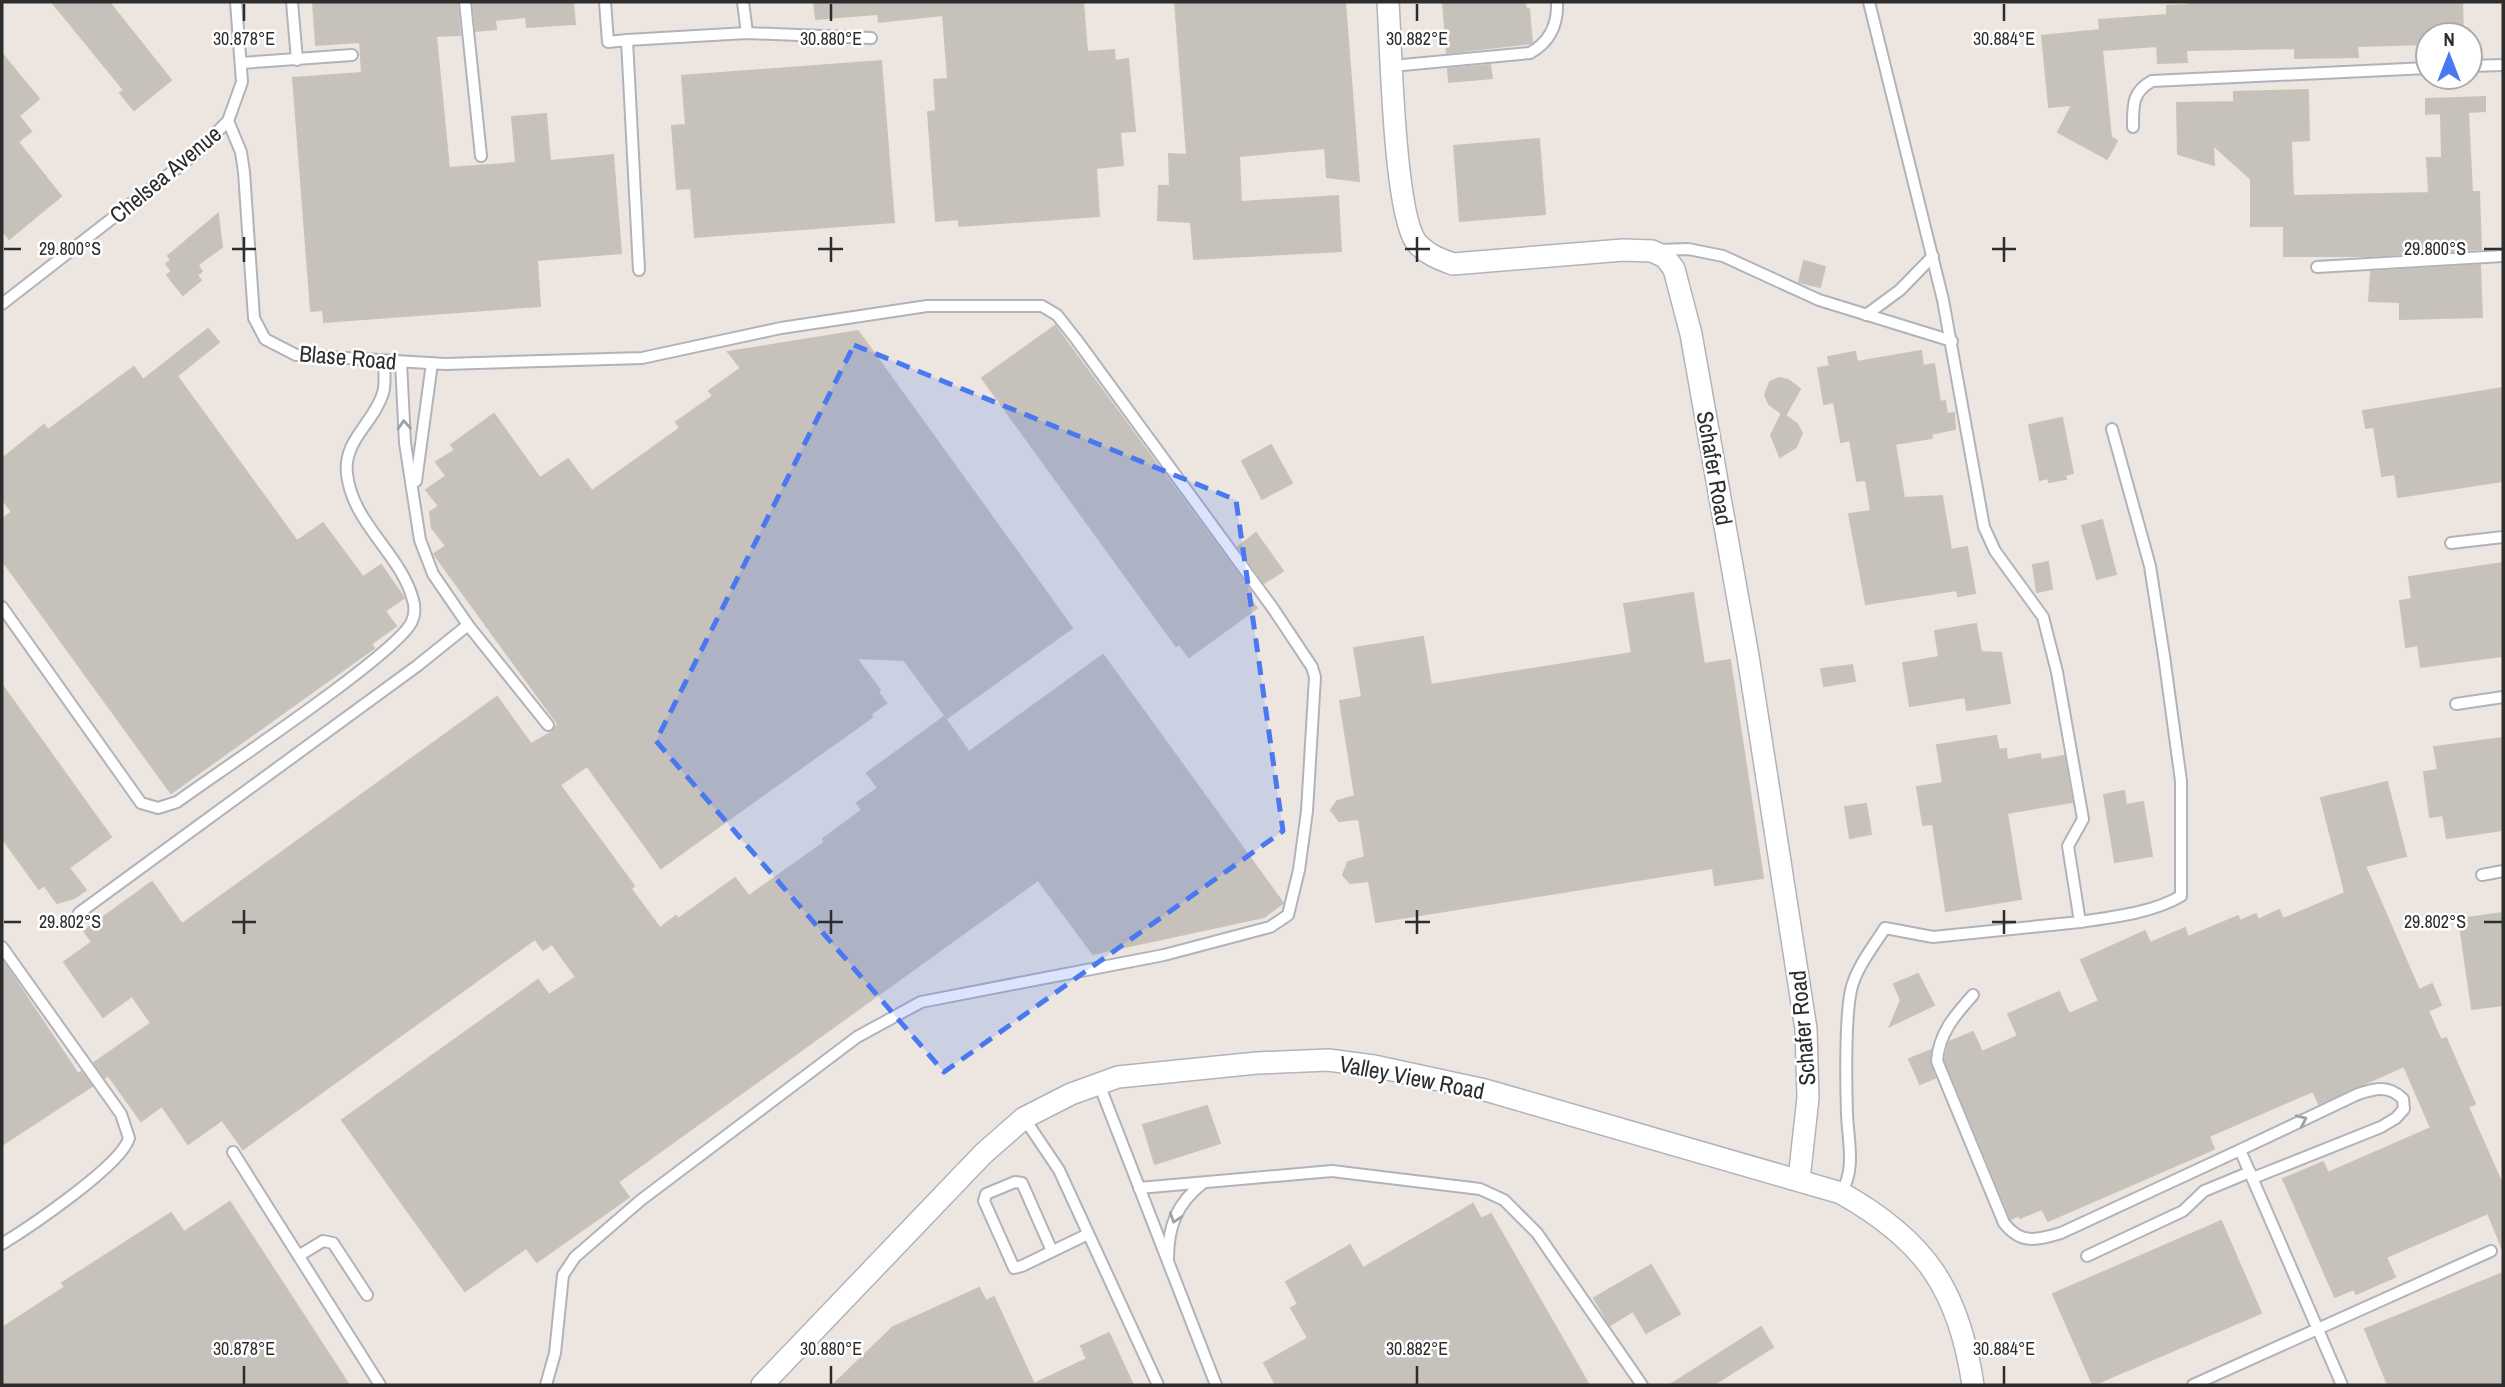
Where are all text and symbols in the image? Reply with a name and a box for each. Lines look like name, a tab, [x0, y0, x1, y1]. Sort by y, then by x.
north arrow	[2414, 21, 2484, 91]
text: 30.878°E	[213, 26, 275, 51]
text: 30.880°E	[800, 26, 862, 51]
text: 30.882°E	[1386, 26, 1448, 51]
text: 30.884°E	[1973, 26, 2035, 51]
text: N	[2443, 26, 2455, 52]
street label: Chelsea Avenue	[103, 118, 227, 230]
text: 29.800°S	[39, 236, 101, 261]
text: 29.800°S	[2404, 236, 2466, 261]
street label: Blase Road	[298, 337, 398, 377]
street label: Schafer Road	[1690, 409, 1740, 527]
one-way arrow	[397, 419, 412, 430]
text: 29.802°S	[39, 909, 101, 934]
text: 29.802°S	[2404, 909, 2466, 934]
street label: Schafer Road	[1782, 969, 1822, 1087]
street label: Valley View Road	[1337, 1048, 1487, 1106]
one-way arrow	[2295, 1115, 2307, 1129]
one-way arrow	[1168, 1212, 1183, 1224]
text: 30.878°E	[213, 1336, 275, 1361]
text: 30.880°E	[800, 1336, 862, 1361]
text: 30.882°E	[1386, 1336, 1448, 1361]
text: 30.884°E	[1973, 1336, 2035, 1361]

